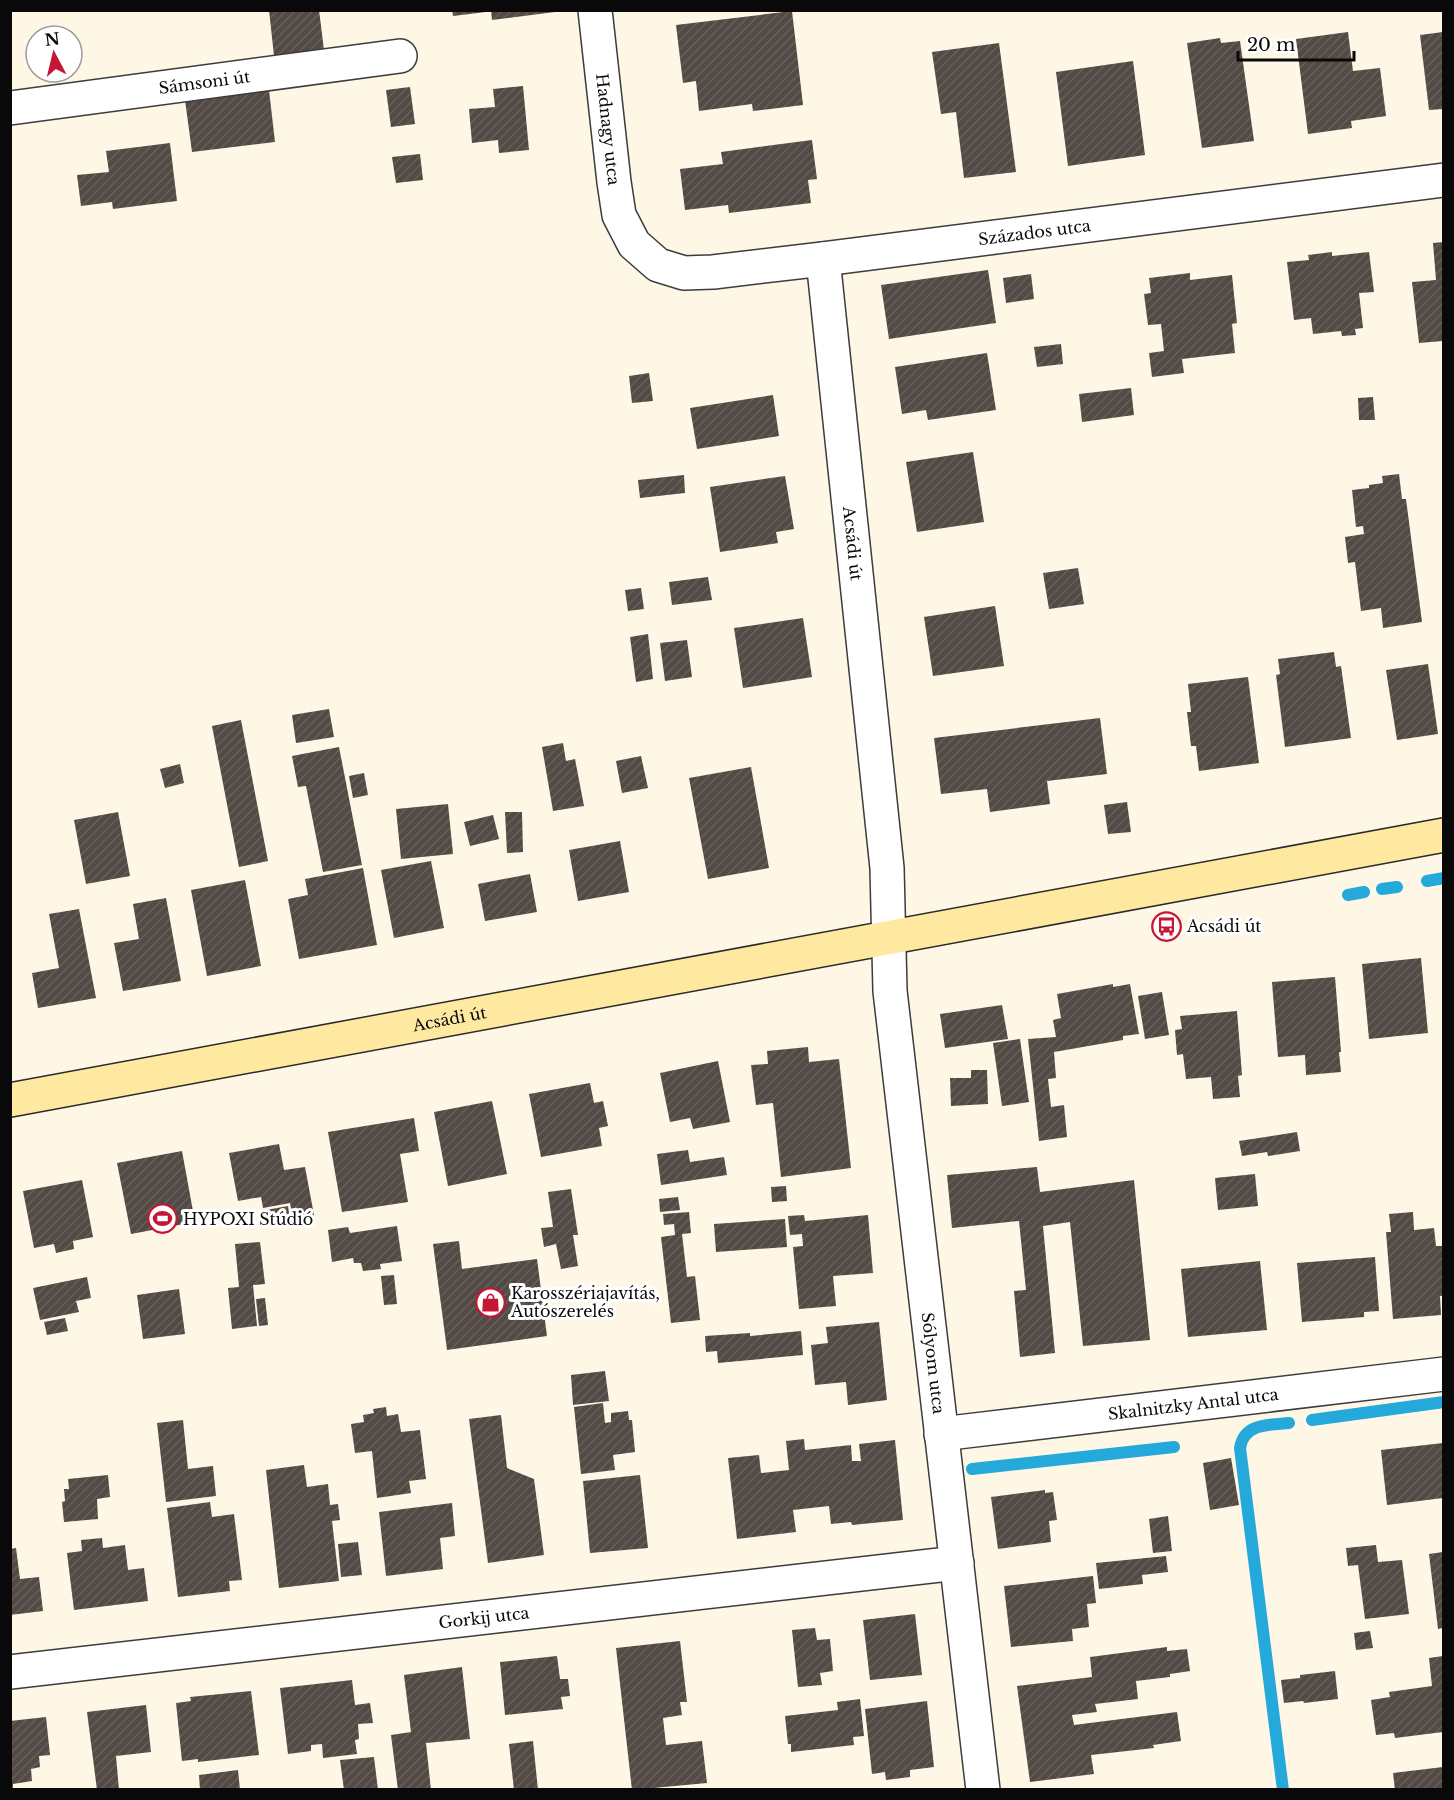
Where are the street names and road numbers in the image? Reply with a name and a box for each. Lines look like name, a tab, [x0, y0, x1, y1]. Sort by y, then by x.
street label: Sámsoni út	[157, 66, 251, 98]
street label: Hadnagy utca	[592, 72, 624, 186]
street label: Százados utca	[977, 215, 1092, 249]
street label: Acsádi út	[839, 504, 867, 582]
street label: Acsádi út	[410, 1002, 488, 1036]
street label: Sólyom utca	[917, 1311, 949, 1415]
street label: Skalnitzky Antal utca	[1107, 1384, 1280, 1424]
street label: Gorkij utca	[437, 1602, 530, 1633]

